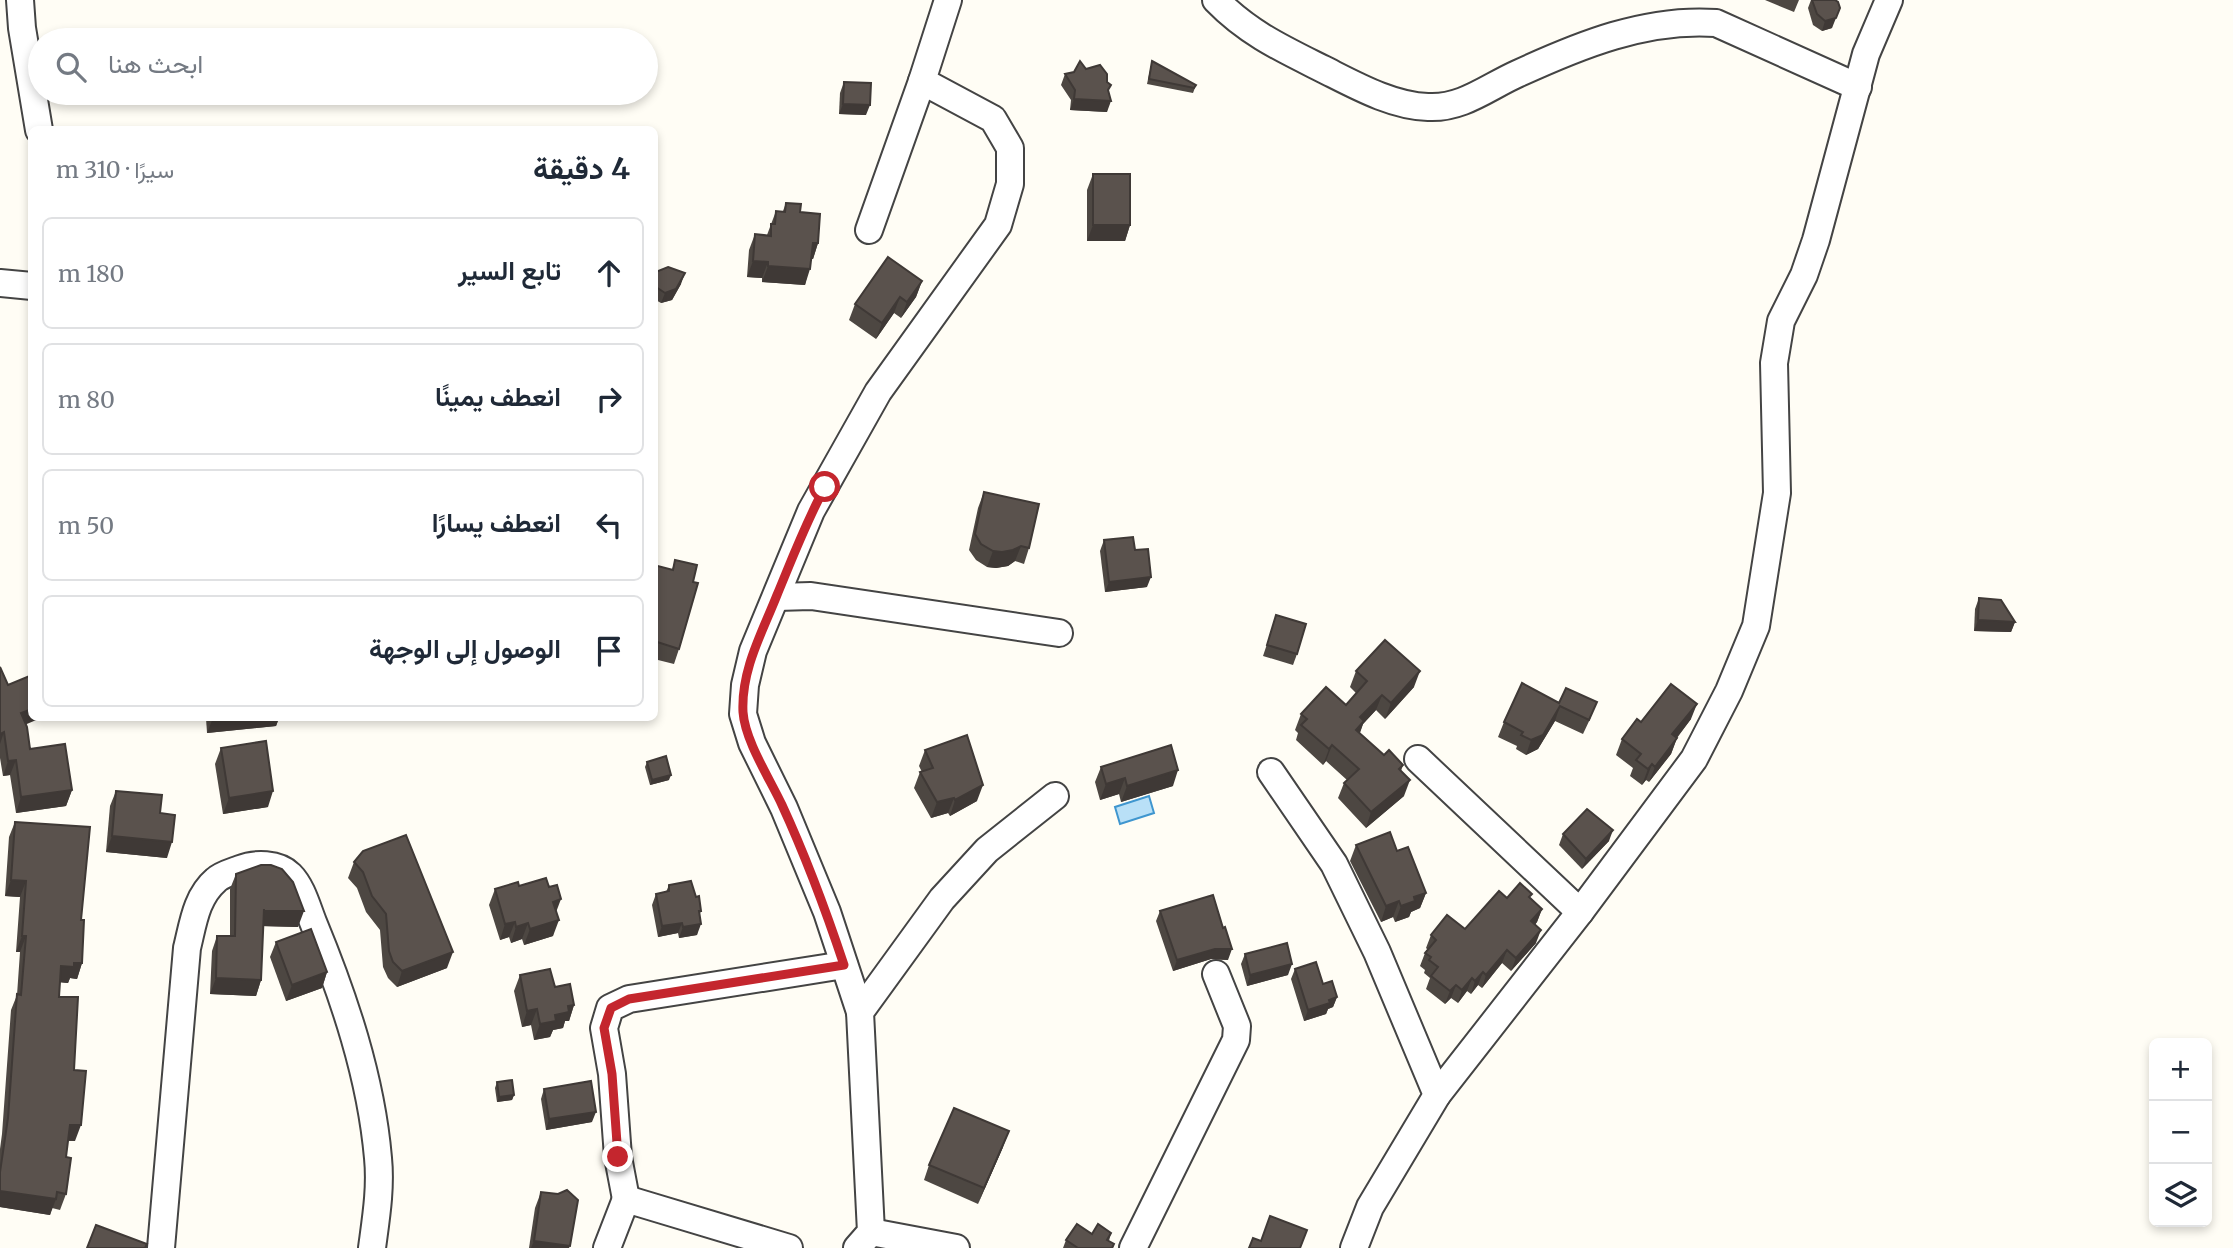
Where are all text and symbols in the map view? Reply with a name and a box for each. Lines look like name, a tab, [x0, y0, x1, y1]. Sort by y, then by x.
search box	[28, 28, 658, 105]
text: ابحث هنا	[108, 47, 203, 80]
icon: search	[52, 48, 90, 86]
text: 4 دقيقة	[533, 149, 630, 187]
text: سيرًا · 310 m	[56, 155, 174, 184]
text: تابع السير	[458, 254, 561, 287]
icon: ahead	[590, 254, 628, 292]
text: 180 m	[58, 259, 124, 288]
text: انعطف يمينًا	[435, 380, 561, 413]
icon: right	[590, 380, 628, 418]
text: 80 m	[58, 385, 115, 414]
route start	[809, 471, 840, 502]
text: انعطف يسارًا	[432, 506, 561, 539]
icon: left	[590, 506, 628, 544]
text: 50 m	[58, 511, 114, 540]
text: الوصول إلى الوجهة	[369, 632, 561, 665]
icon: arrive	[590, 632, 628, 670]
map controls	[2149, 1038, 2212, 1227]
button: +	[2149, 1038, 2212, 1101]
button: −	[2149, 1101, 2212, 1164]
route end	[602, 1141, 633, 1172]
button: layers	[2149, 1164, 2212, 1227]

